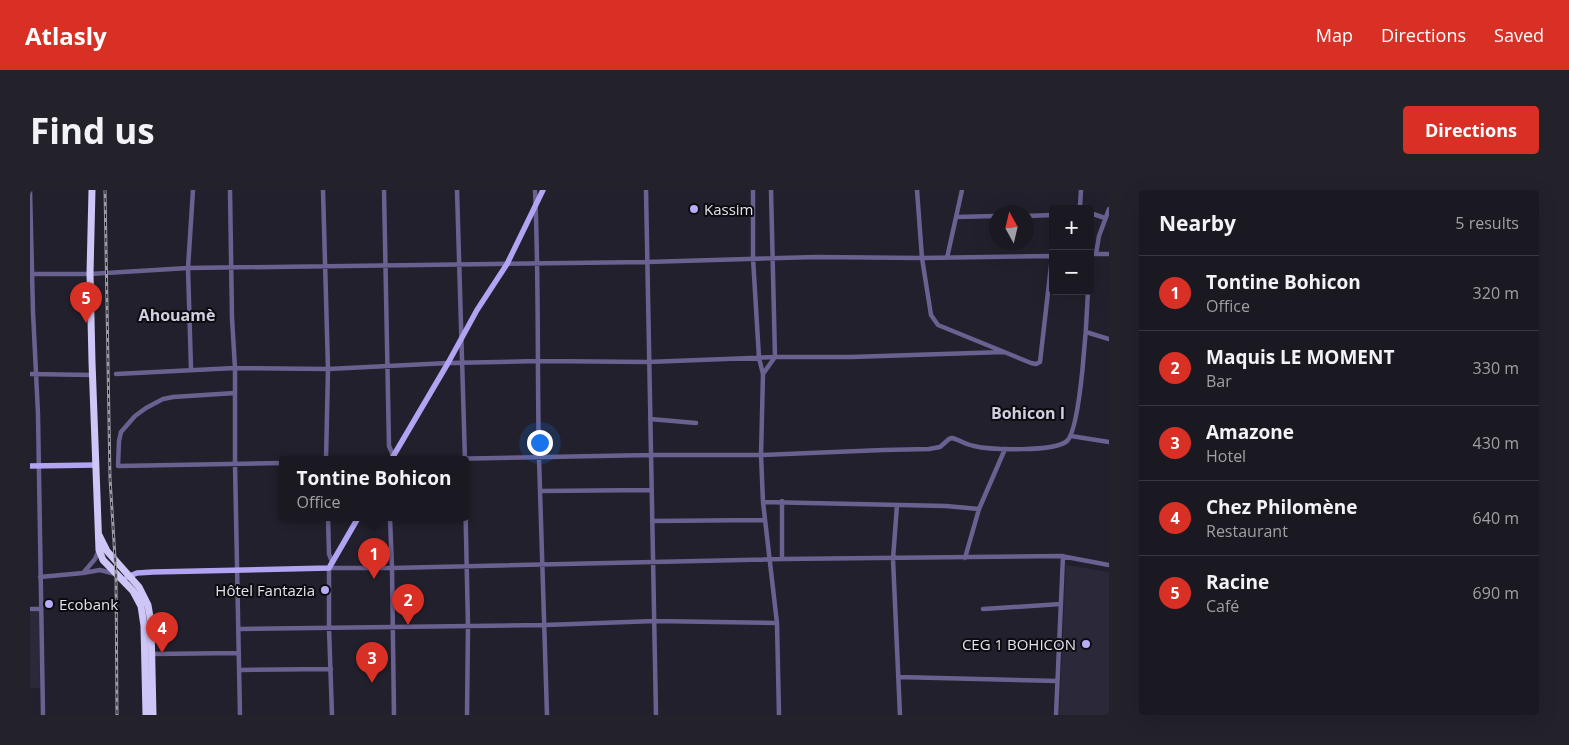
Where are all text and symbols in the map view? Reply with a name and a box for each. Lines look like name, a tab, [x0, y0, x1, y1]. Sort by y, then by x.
text: Atlasly	[25, 19, 107, 52]
text: Map	[1316, 23, 1353, 47]
text: Directions	[1381, 23, 1466, 47]
text: Saved	[1494, 23, 1544, 47]
button: Directions	[1403, 106, 1539, 154]
text: Find us	[30, 107, 155, 154]
place label: Kassim	[704, 199, 754, 219]
marker: Kassim	[688, 203, 700, 215]
north arrow	[989, 205, 1034, 250]
map controls	[1049, 205, 1094, 295]
button: +	[1049, 205, 1094, 250]
text: Nearby	[1159, 209, 1236, 237]
text: 5 results	[1455, 212, 1519, 234]
button: −	[1049, 250, 1094, 295]
text: Tontine Bohicon	[1206, 269, 1361, 295]
pin: 5	[70, 282, 102, 323]
text: 1	[1170, 282, 1180, 304]
text: 320 m	[1473, 282, 1519, 304]
text: Office	[1206, 295, 1250, 317]
district label: Ahouamè	[139, 304, 215, 326]
text: Maquis LE MOMENT	[1206, 344, 1394, 370]
text: 2	[1170, 357, 1180, 379]
text: 330 m	[1473, 357, 1519, 379]
text: Bar	[1206, 370, 1232, 392]
district label: Bohicon I	[991, 402, 1065, 424]
text: Amazone	[1206, 419, 1294, 445]
your location	[527, 430, 553, 456]
text: 3	[1170, 432, 1180, 454]
text: 430 m	[1473, 432, 1519, 454]
text: Hotel	[1206, 445, 1246, 467]
popup	[279, 456, 469, 521]
text: Tontine Bohicon	[297, 465, 451, 491]
text: Office	[297, 491, 340, 513]
text: Chez Philomène	[1206, 494, 1357, 520]
text: 4	[1170, 507, 1180, 529]
text: 640 m	[1473, 507, 1519, 529]
text: Restaurant	[1206, 520, 1288, 542]
pin: 1	[358, 538, 390, 579]
text: Racine	[1206, 569, 1269, 595]
place label: Hôtel Fantazia	[215, 580, 315, 600]
text: 5	[1170, 582, 1180, 604]
text: 690 m	[1473, 582, 1519, 604]
marker: Hôtel Fantazia	[319, 584, 331, 596]
pin: 2	[392, 584, 424, 625]
place label: Ecobank	[59, 594, 118, 614]
text: Café	[1206, 595, 1239, 617]
marker: Ecobank	[43, 598, 55, 610]
pin: 4	[146, 612, 178, 653]
place label: CEG 1 BOHICON	[962, 634, 1076, 654]
marker: CEG 1 BOHICON	[1080, 638, 1092, 650]
pin: 3	[356, 642, 388, 683]

